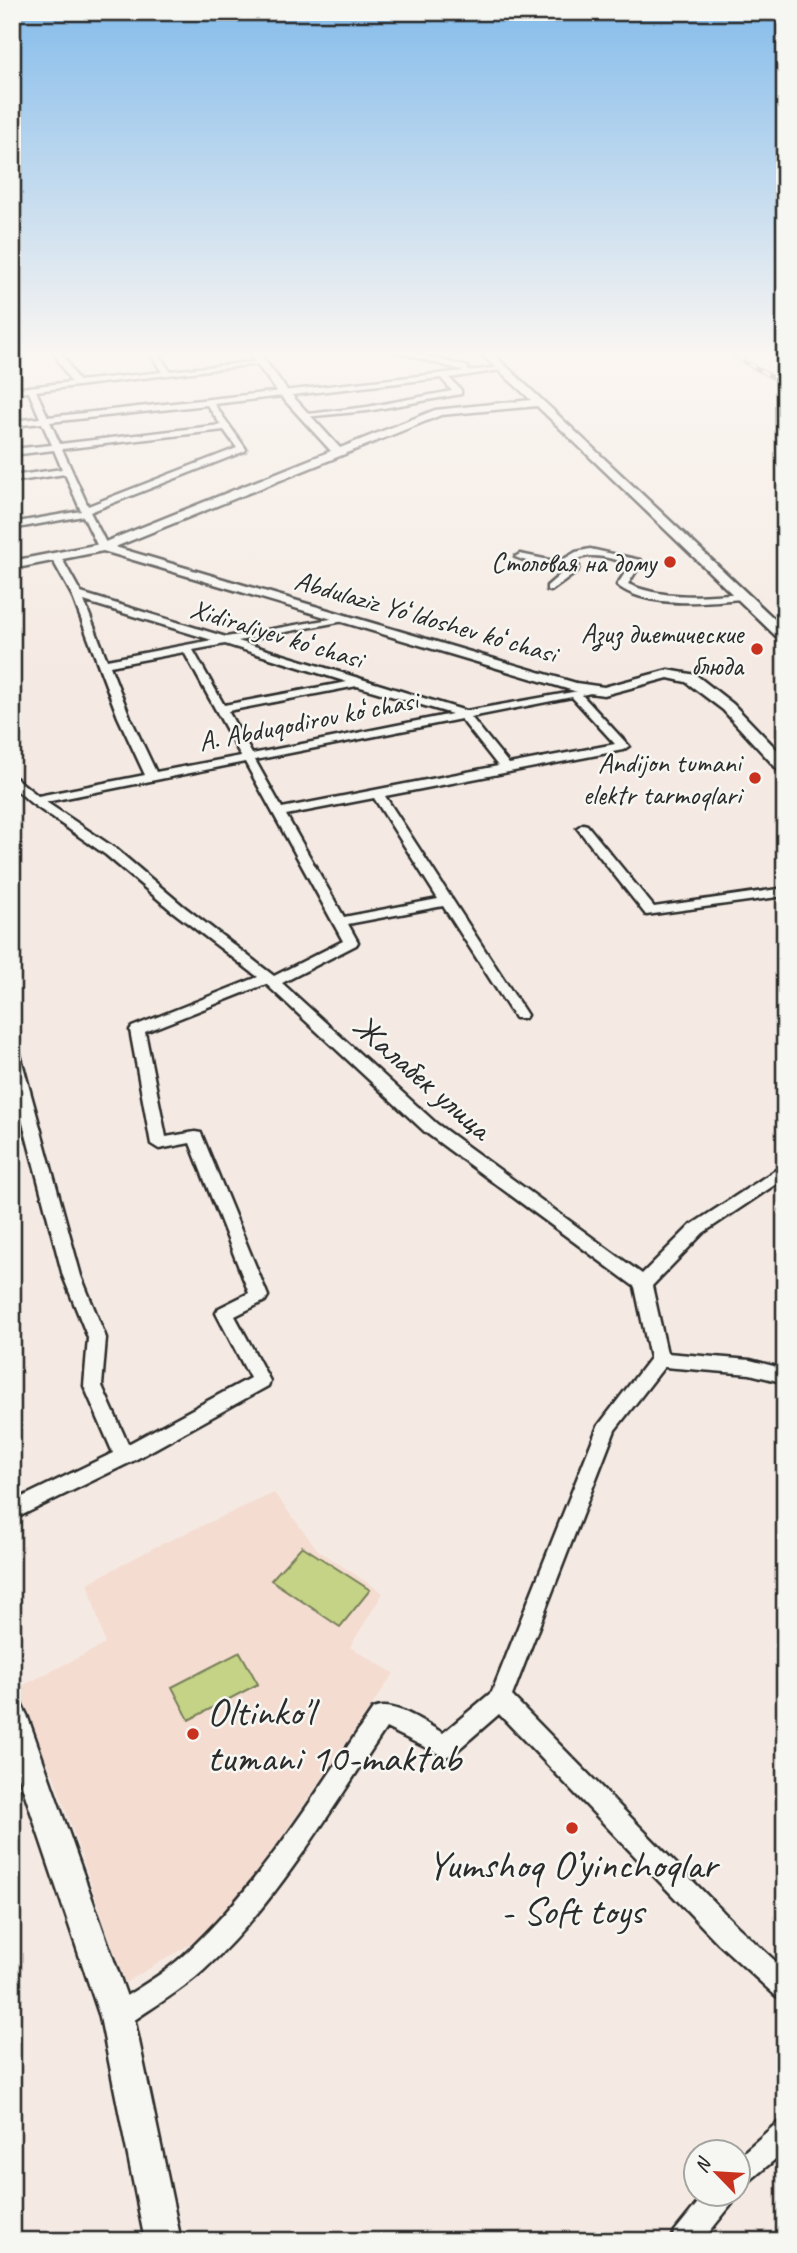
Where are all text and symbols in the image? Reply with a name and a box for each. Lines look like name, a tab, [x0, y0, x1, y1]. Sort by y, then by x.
place label: Столовая на дому	[491, 545, 658, 580]
marker: Столовая на дому	[662, 554, 678, 570]
street label: Abdulaziz Yoʻldoshev koʻchasi	[291, 562, 565, 672]
street label: Xidiraliyev koʻchasi	[186, 591, 371, 677]
place label: Азиз диетические блюда	[581, 616, 745, 683]
marker: Азиз диетические блюда	[749, 641, 765, 657]
street label: A. Abduqodirov koʻchasi	[195, 681, 424, 759]
place label: Andijon tumani elektr tarmoqlari	[583, 745, 745, 812]
marker: Andijon tumani elektr tarmoqlari	[747, 770, 763, 786]
street label: Жалабек улица	[344, 1005, 502, 1150]
place label: Oltinko'l tumani 10-maktab	[207, 1687, 464, 1783]
marker: Oltinko'l tumani 10-maktab	[185, 1726, 201, 1742]
marker: Yumshoq O’yinchoqlar - Soft toys	[564, 1820, 580, 1836]
place label: Yumshoq O’yinchoqlar - Soft toys	[427, 1840, 720, 1936]
north arrow	[682, 2138, 752, 2208]
text: N	[689, 2153, 717, 2177]

